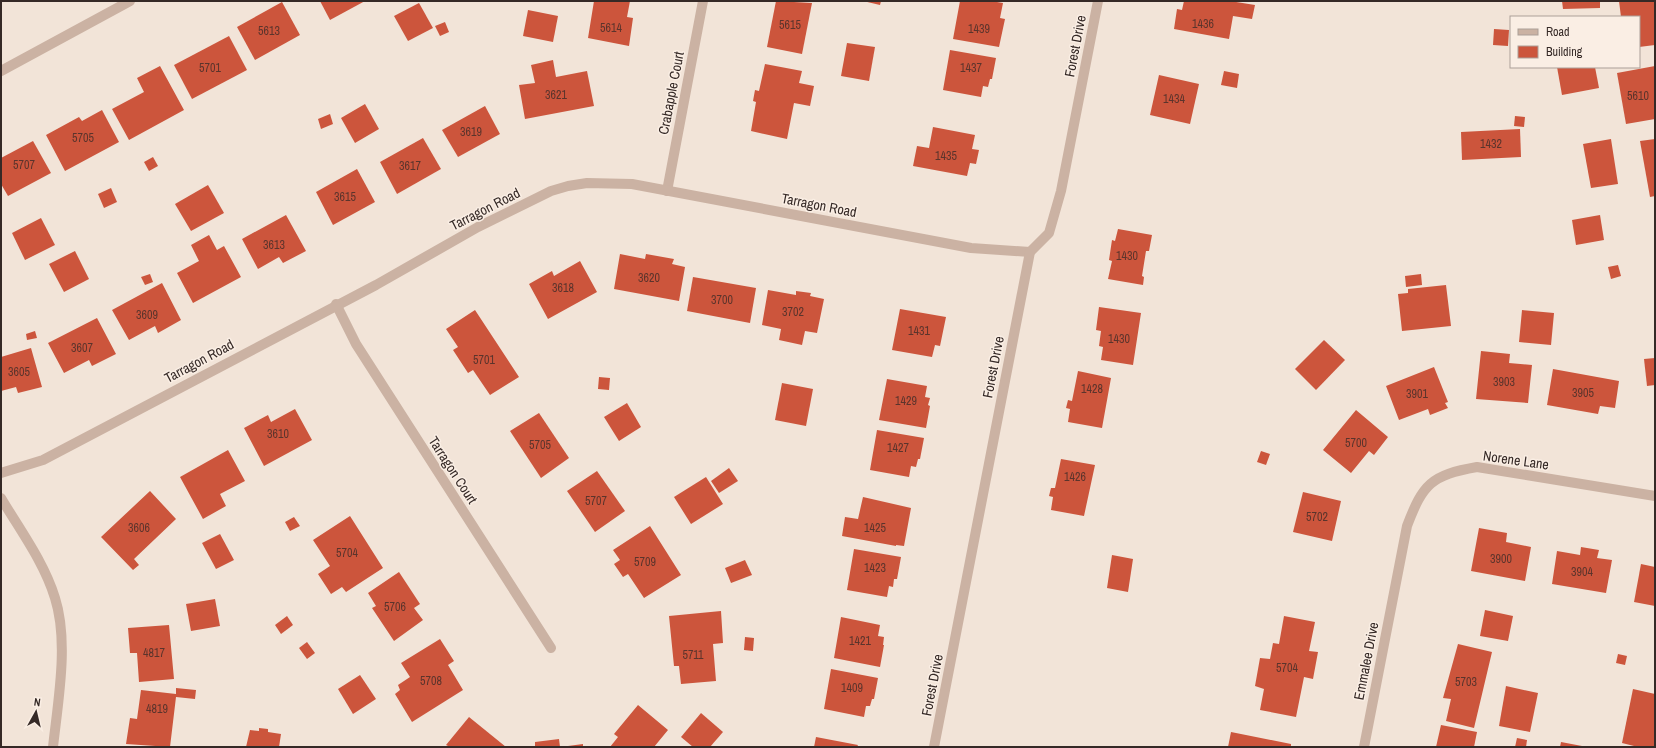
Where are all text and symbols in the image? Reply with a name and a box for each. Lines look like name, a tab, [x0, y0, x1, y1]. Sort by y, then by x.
street label: Forest Drive	[1060, 14, 1090, 78]
house number: 1436	[1192, 16, 1214, 32]
legend	[1510, 16, 1640, 68]
house number: 5615	[779, 17, 801, 33]
house number: 5614	[600, 20, 622, 36]
house number: 1439	[968, 21, 990, 37]
house number: 5613	[258, 23, 280, 39]
text: Road	[1546, 24, 1570, 40]
text: Building	[1546, 44, 1583, 60]
street label: Crabapple Court	[654, 50, 688, 136]
house number: 5701	[199, 60, 221, 76]
house number: 1437	[960, 60, 982, 76]
house number: 3621	[545, 87, 567, 103]
house number: 5610	[1627, 88, 1649, 104]
house number: 1434	[1163, 91, 1185, 107]
house number: 3619	[460, 124, 482, 140]
house number: 5705	[72, 130, 94, 146]
house number: 1432	[1480, 136, 1502, 152]
house number: 1435	[935, 148, 957, 164]
house number: 5707	[13, 157, 35, 173]
house number: 3617	[399, 158, 421, 174]
street label: Tarragon Road	[447, 184, 523, 234]
house number: 3615	[334, 189, 356, 205]
street label: Tarragon Road	[780, 189, 858, 221]
house number: 3613	[263, 237, 285, 253]
house number: 1430	[1116, 248, 1138, 264]
house number: 3620	[638, 270, 660, 286]
house number: 3618	[552, 280, 574, 296]
house number: 3700	[711, 292, 733, 308]
house number: 3702	[782, 304, 804, 320]
house number: 3609	[136, 307, 158, 323]
house number: 1431	[908, 323, 930, 339]
house number: 1430	[1108, 331, 1130, 347]
street label: Tarragon Road	[161, 335, 237, 387]
street label: Forest Drive	[978, 335, 1008, 399]
house number: 3607	[71, 340, 93, 356]
house number: 5701	[473, 352, 495, 368]
house number: 3605	[8, 364, 30, 380]
house number: 3903	[1493, 374, 1515, 390]
house number: 1428	[1081, 381, 1103, 397]
house number: 3905	[1572, 385, 1594, 401]
house number: 3901	[1406, 386, 1428, 402]
house number: 1429	[895, 393, 917, 409]
house number: 3610	[267, 426, 289, 442]
street label: Tarragon Court	[425, 433, 481, 507]
house number: 5700	[1345, 435, 1367, 451]
house number: 5705	[529, 437, 551, 453]
house number: 1427	[887, 440, 909, 456]
street label: Norene Lane	[1482, 446, 1550, 474]
house number: 1426	[1064, 469, 1086, 485]
house number: 5707	[585, 493, 607, 509]
house number: 5702	[1306, 509, 1328, 525]
house number: 3606	[128, 520, 150, 536]
house number: 1425	[864, 520, 886, 536]
house number: 5704	[336, 545, 358, 561]
house number: 3900	[1490, 551, 1512, 567]
house number: 5709	[634, 554, 656, 570]
house number: 1423	[864, 560, 886, 576]
house number: 3904	[1571, 564, 1593, 580]
house number: 5706	[384, 599, 406, 615]
street label: Emmalee Drive	[1350, 620, 1382, 702]
house number: 1421	[849, 633, 871, 649]
house number: 4817	[143, 645, 165, 661]
house number: 5711	[682, 647, 704, 663]
street label: Forest Drive	[917, 653, 947, 717]
house number: 5704	[1276, 660, 1298, 676]
house number: 5708	[420, 673, 442, 689]
house number: 5703	[1455, 674, 1477, 690]
house number: 1409	[841, 680, 863, 696]
north arrow	[16, 692, 56, 732]
text: N	[33, 695, 42, 709]
house number: 4819	[146, 701, 168, 717]

